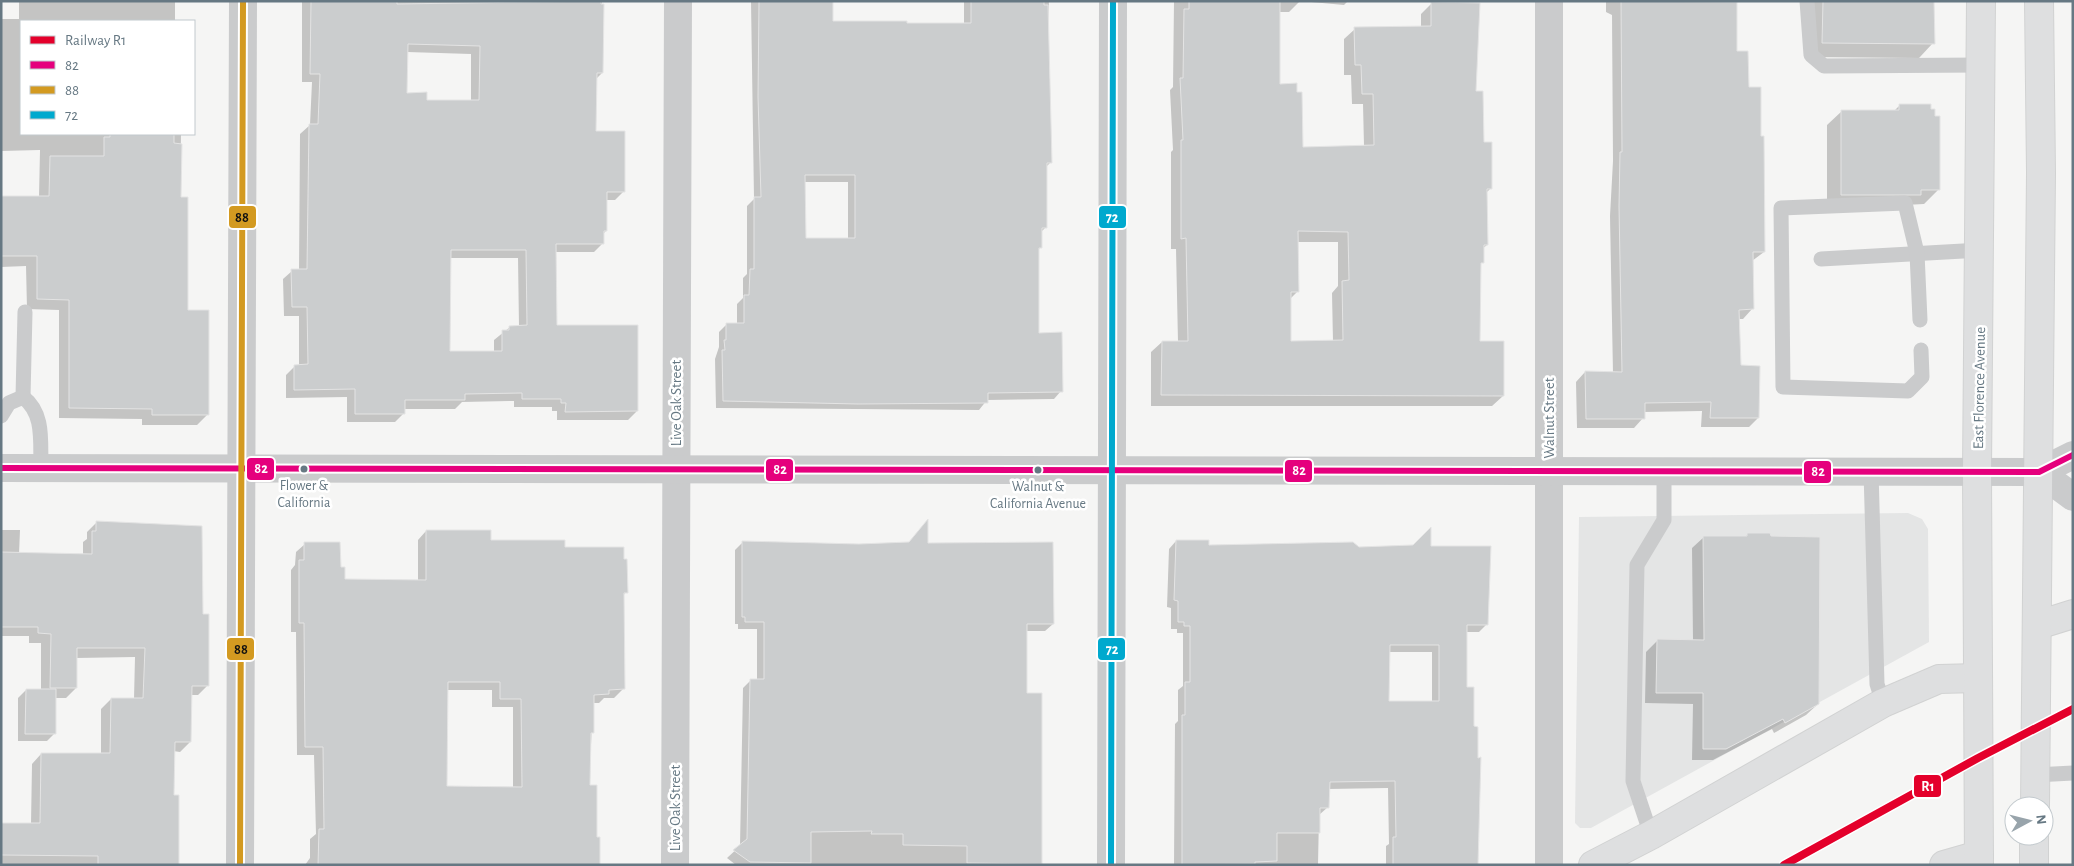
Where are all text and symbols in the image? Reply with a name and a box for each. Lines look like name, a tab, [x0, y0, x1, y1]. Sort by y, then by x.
legend	[20, 20, 195, 135]
text: Railway R1	[65, 33, 126, 48]
text: 82	[65, 58, 79, 73]
text: 88	[65, 83, 79, 98]
text: 72	[65, 108, 78, 123]
line badge: 88	[228, 205, 257, 229]
line badge: 72	[1098, 205, 1127, 229]
text: 88	[235, 211, 249, 225]
text: 72	[1106, 211, 1119, 225]
street label: East Florence Avenue	[1971, 327, 1988, 449]
street label: Live Oak Street	[669, 360, 684, 446]
street label: Walnut Street	[1542, 377, 1557, 459]
line badge: 82	[246, 457, 275, 481]
line badge: 82	[765, 458, 794, 482]
line badge: 82	[1284, 459, 1313, 483]
line badge: 82	[1803, 460, 1832, 484]
text: 82	[254, 462, 268, 476]
text: 82	[773, 463, 787, 477]
marker: Flower & California	[299, 464, 309, 474]
text: 82	[1292, 464, 1306, 478]
marker: Walnut & California Avenue	[1033, 465, 1043, 475]
text: 82	[1811, 465, 1825, 479]
place label: Flower & California	[278, 479, 331, 510]
place label: Walnut & California Avenue	[990, 480, 1086, 511]
line badge: 88	[226, 637, 255, 661]
line badge: 72	[1097, 637, 1126, 661]
text: 88	[234, 643, 248, 657]
text: 72	[1106, 643, 1119, 657]
street label: Live Oak Street	[668, 765, 683, 851]
line badge: R1	[1913, 774, 1942, 798]
text: R1	[1921, 780, 1935, 794]
north arrow	[2004, 796, 2054, 846]
text: N	[2033, 814, 2048, 825]

